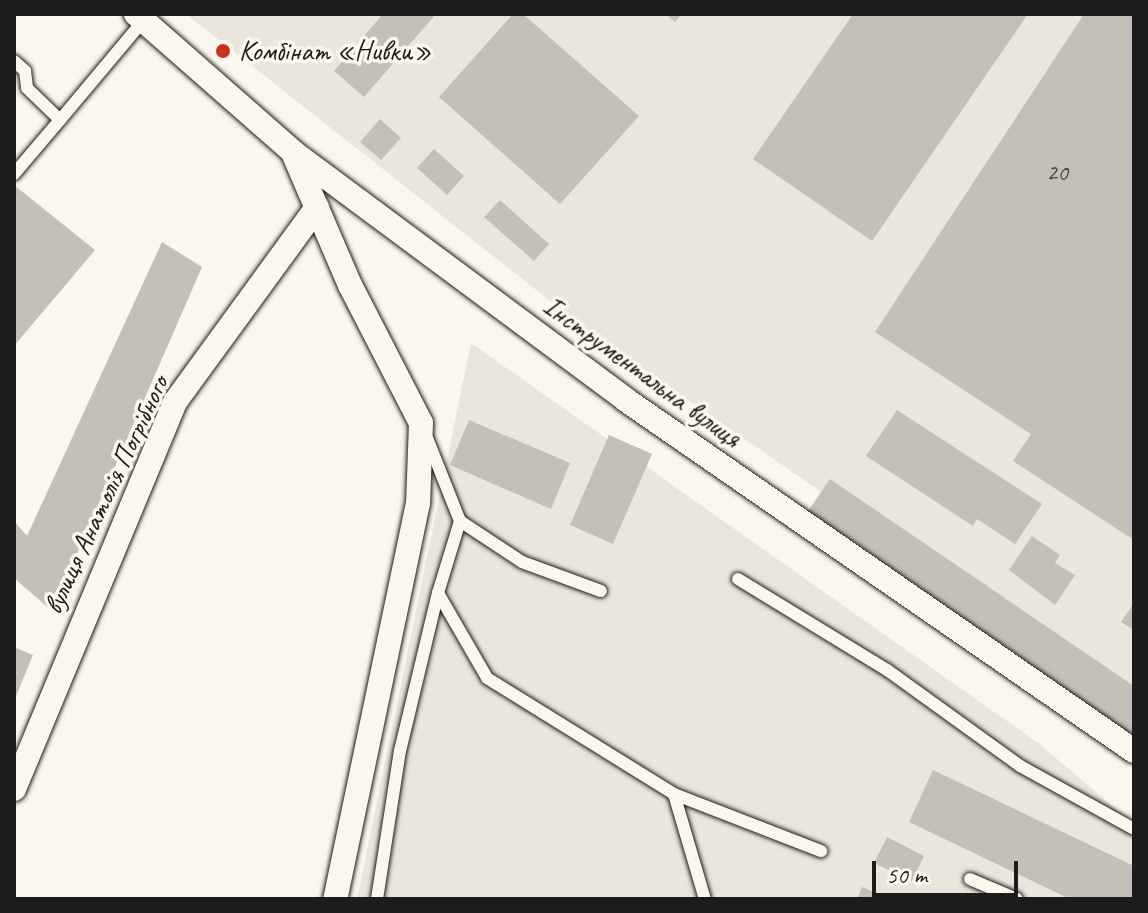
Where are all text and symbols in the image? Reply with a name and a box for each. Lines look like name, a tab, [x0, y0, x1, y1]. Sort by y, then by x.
place label: Комбінат «Нивки»	[239, 34, 432, 68]
marker: Комбінат «Нивки»	[214, 42, 232, 60]
house number: 20	[1046, 159, 1068, 187]
street label: Інструментальна вулиця	[536, 289, 748, 455]
street label: вулиця Анатолія Погрібного	[36, 371, 176, 619]
scale bar	[876, 845, 1022, 895]
text: 50 m	[886, 860, 927, 890]

